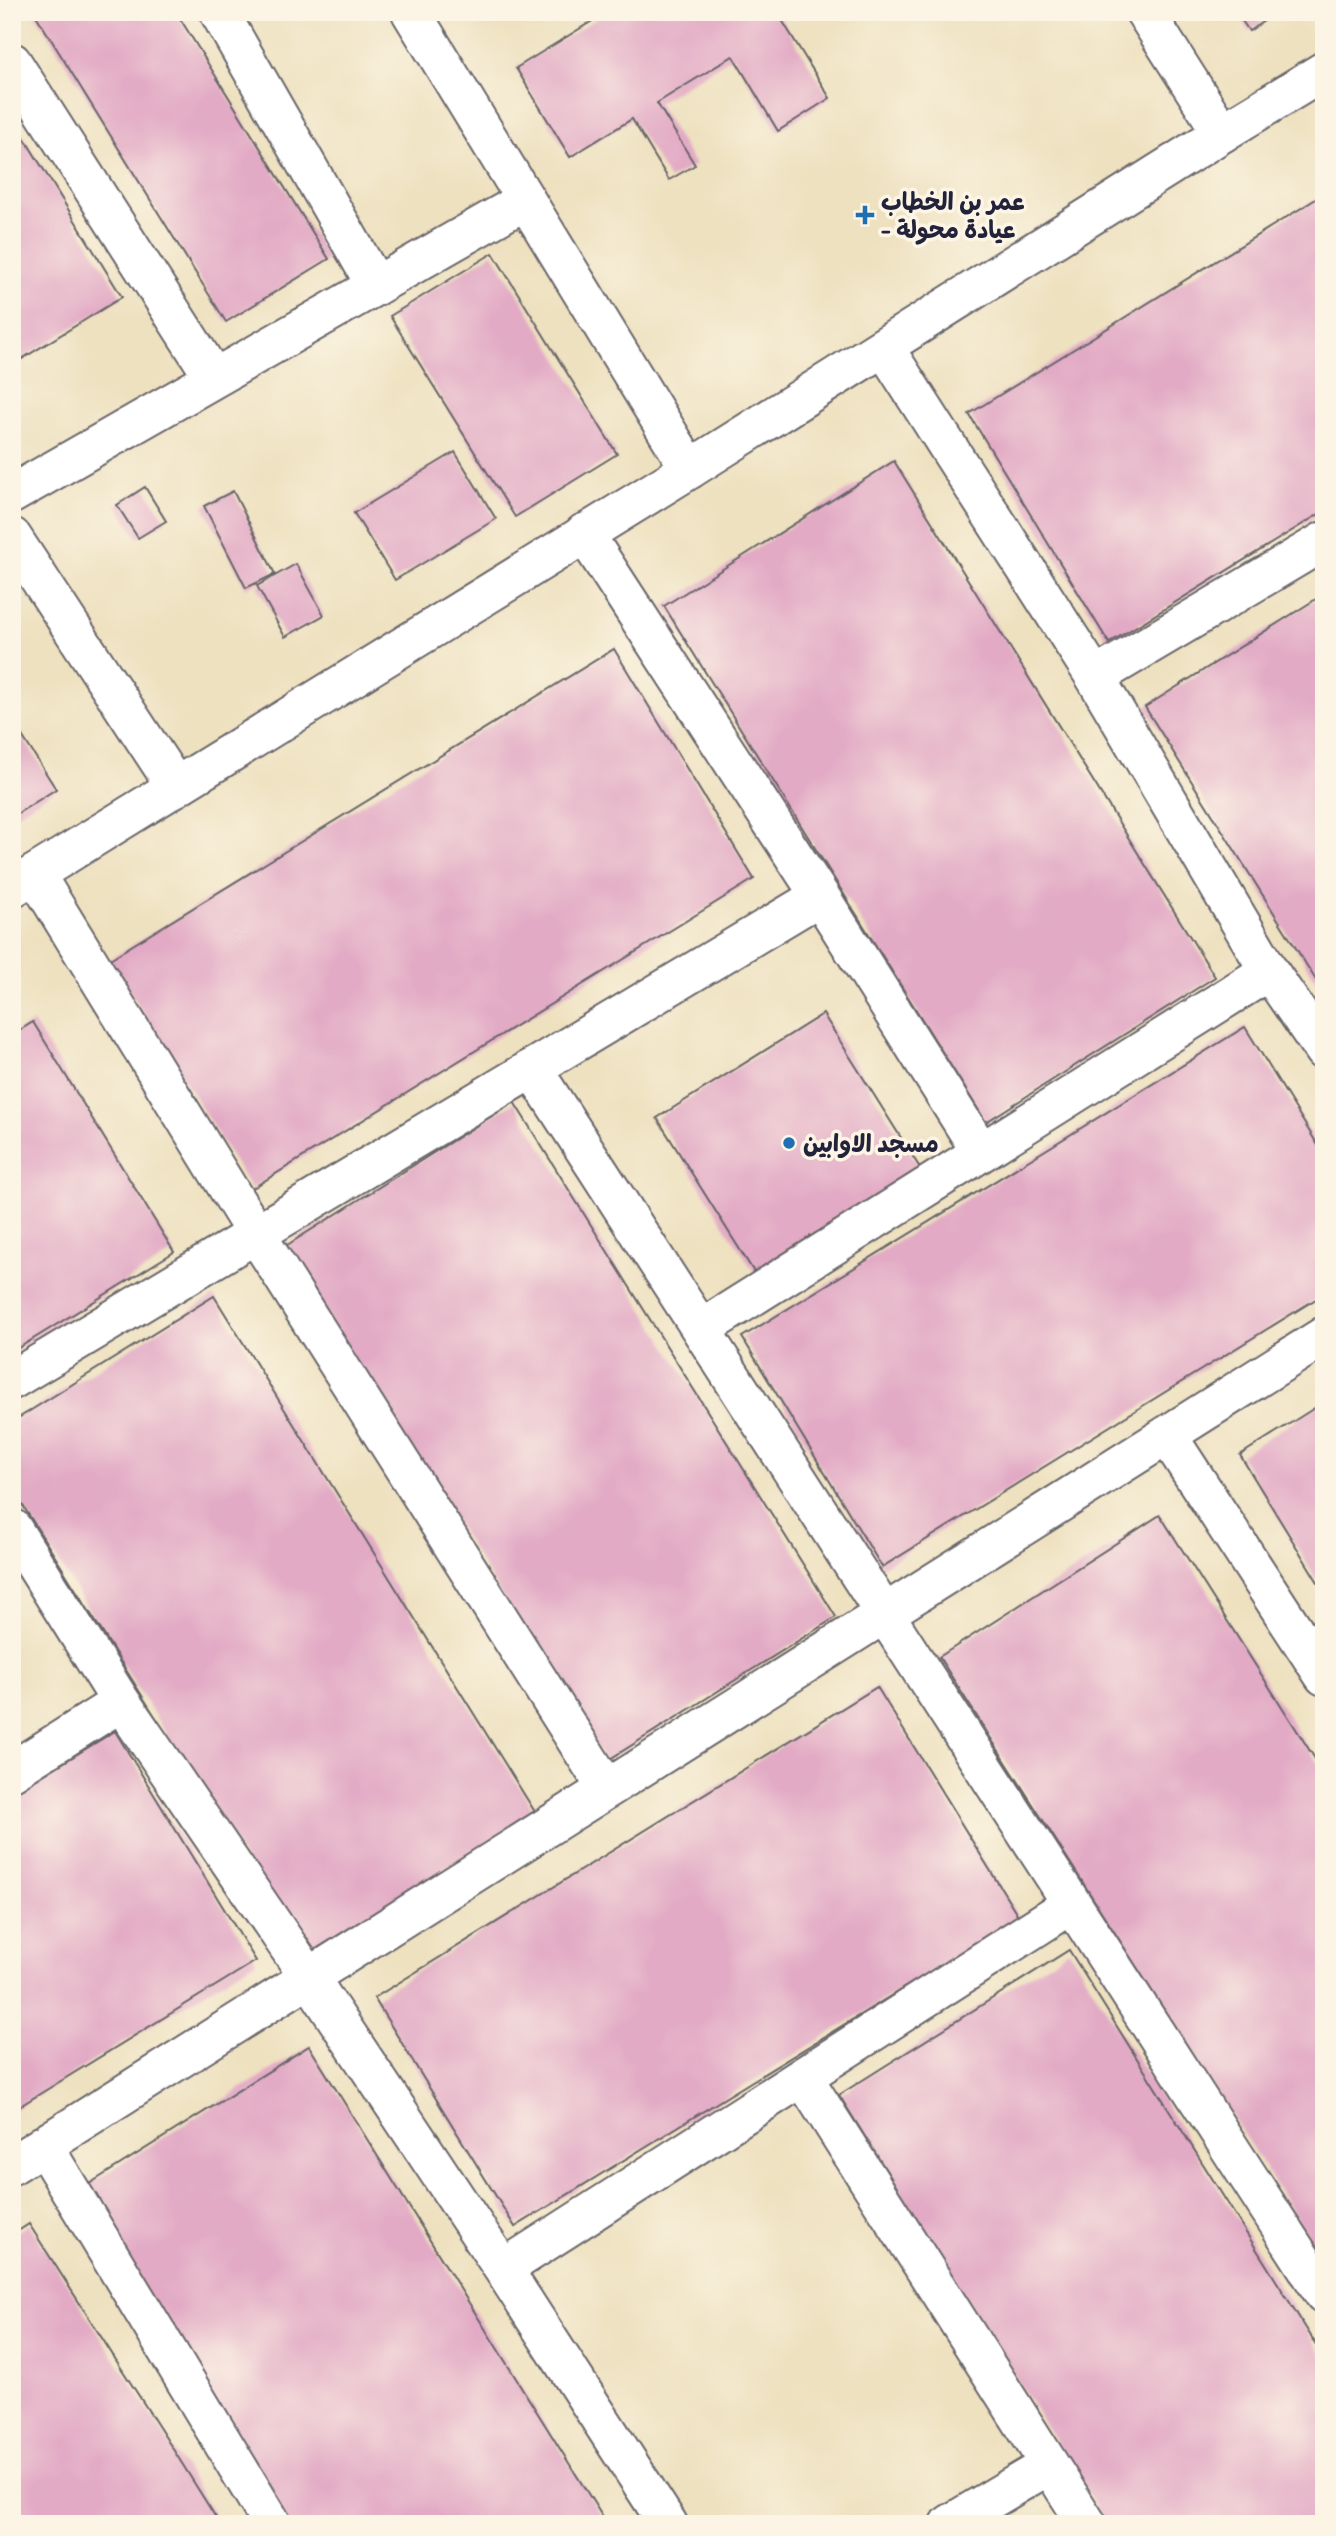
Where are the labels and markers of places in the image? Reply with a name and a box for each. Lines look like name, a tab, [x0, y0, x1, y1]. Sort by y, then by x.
place label: عمر بن الخطاب - عيادة محولة	[881, 185, 1025, 245]
marker: عمر بن الخطاب - عيادة محولة	[855, 205, 875, 225]
place label: مسجد الاوابين	[803, 1127, 939, 1159]
marker: مسجد الاوابين	[781, 1135, 797, 1151]

